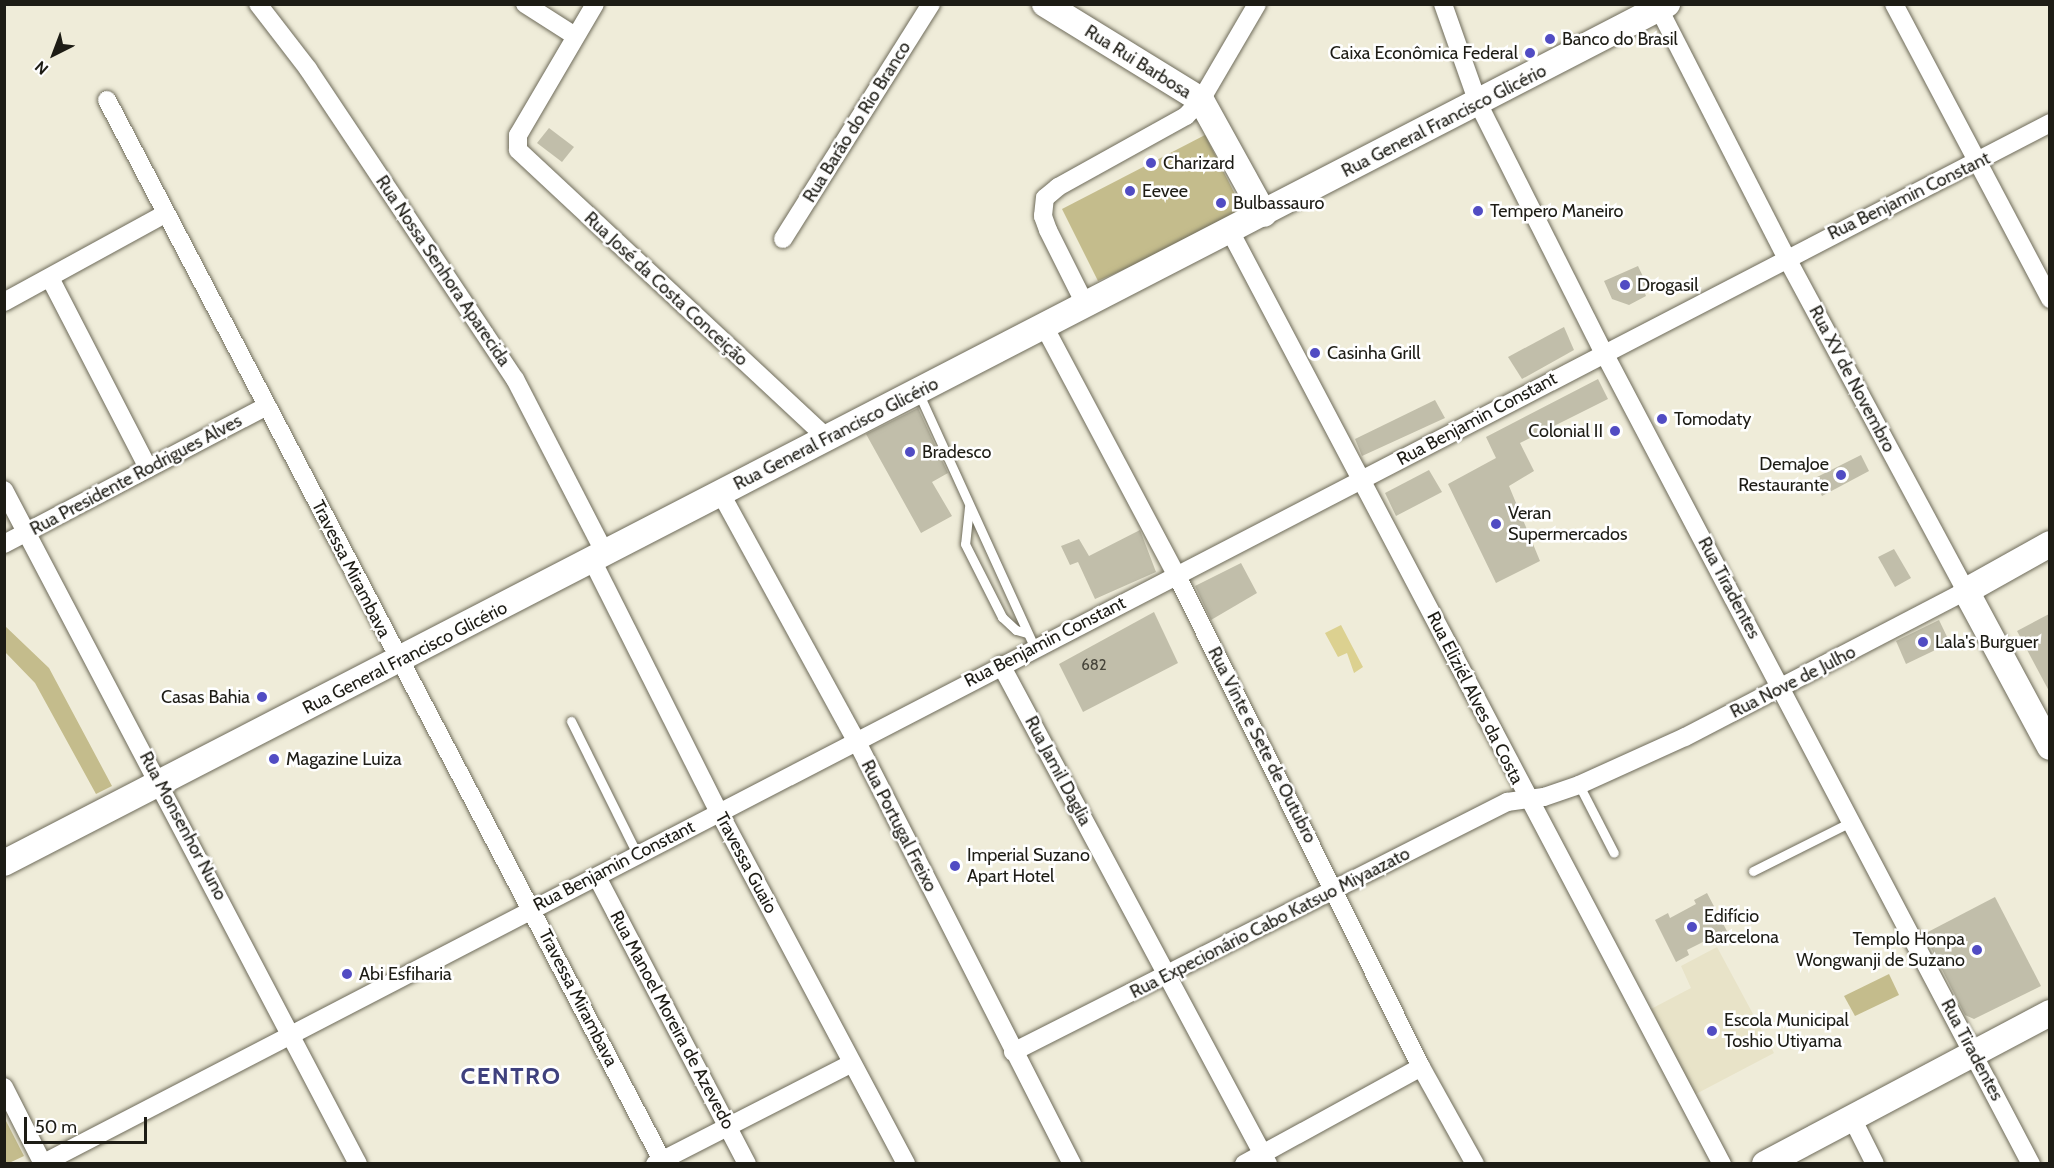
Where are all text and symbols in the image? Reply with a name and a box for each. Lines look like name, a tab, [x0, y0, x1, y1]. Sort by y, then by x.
street label: Rua Rui Barbosa	[1081, 21, 1195, 103]
north arrow	[24, 24, 84, 84]
place label: Banco do Brasil	[1562, 28, 1678, 50]
marker: Banco do Brasil	[1543, 32, 1557, 46]
street label: Rua Barão do Rio Branco	[799, 38, 915, 206]
place label: Caixa Econômica Federal	[1330, 42, 1518, 64]
marker: Caixa Econômica Federal	[1523, 46, 1537, 60]
text: N	[31, 57, 52, 79]
street label: Rua General Francisco Glicério	[1338, 60, 1550, 182]
street label: Rua Benjamin Constant	[1824, 147, 1994, 245]
place label: Charizard	[1163, 152, 1235, 174]
marker: Charizard	[1144, 156, 1158, 170]
street label: Rua Nossa Senhora Aparecida	[371, 172, 515, 370]
place label: Eevee	[1142, 180, 1188, 202]
marker: Eevee	[1123, 184, 1137, 198]
place label: Bulbassauro	[1233, 192, 1324, 214]
marker: Bulbassauro	[1214, 196, 1228, 210]
place label: Tempero Maneiro	[1490, 200, 1623, 222]
marker: Tempero Maneiro	[1471, 204, 1485, 218]
street label: Rua José da Costa Conceição	[580, 207, 752, 371]
place label: Drogasil	[1637, 274, 1698, 296]
marker: Drogasil	[1618, 278, 1632, 292]
street label: Rua XV de Novembro	[1804, 302, 1900, 456]
place label: Casinha Grill	[1327, 342, 1420, 364]
marker: Casinha Grill	[1308, 346, 1322, 360]
street label: Rua Benjamin Constant	[1393, 368, 1561, 470]
street label: Rua General Francisco Glicério	[730, 373, 942, 495]
place label: Tomodaty	[1674, 408, 1751, 430]
street label: Rua Presidente Rodrigues Alves	[26, 410, 246, 540]
marker: Tomodaty	[1655, 412, 1669, 426]
place label: Colonial II	[1528, 420, 1603, 442]
marker: Colonial II	[1608, 424, 1622, 438]
place label: Bradesco	[922, 441, 991, 463]
marker: Bradesco	[903, 445, 917, 459]
place label: DemaJoe Restaurante	[1738, 454, 1829, 496]
marker: DemaJoe Restaurante	[1834, 468, 1848, 482]
street label: Travessa Mirambava	[307, 497, 395, 641]
place label: Veran Supermercados	[1508, 503, 1627, 546]
marker: Veran Supermercados	[1489, 517, 1503, 531]
street label: Rua Tiradentes	[1693, 533, 1765, 643]
street label: Rua Benjamin Constant	[961, 592, 1129, 692]
street label: Rua General Francisco Glicério	[299, 597, 511, 719]
street label: Rua Eliziél Alves da Costa	[1422, 608, 1528, 788]
place label: Lala's Burguer	[1935, 631, 2038, 653]
marker: Lala's Burguer	[1916, 635, 1930, 649]
street label: Rua Nove de Julho	[1727, 641, 1859, 723]
street label: Rua Vinte e Sete de Outubro	[1203, 643, 1321, 847]
house number: 682	[1081, 657, 1107, 675]
place label: Casas Bahia	[161, 686, 250, 708]
marker: Casas Bahia	[255, 690, 269, 704]
street label: Rua Jamil Daglia	[1020, 713, 1096, 829]
street label: Rua Monsenhor Nuno	[135, 748, 231, 904]
place label: Magazine Luiza	[286, 748, 402, 770]
marker: Magazine Luiza	[267, 752, 281, 766]
street label: Rua Portugal Freixo	[856, 756, 942, 896]
street label: Travessa Guaio	[710, 809, 782, 917]
street label: Rua Benjamin Constant	[530, 816, 698, 916]
street label: Rua Expecionário Cabo Katsuo Miyaazato	[1126, 843, 1414, 1003]
place label: Imperial Suzano Apart Hotel	[967, 845, 1090, 888]
marker: Imperial Suzano Apart Hotel	[948, 859, 962, 873]
place label: Edifício Barcelona	[1704, 906, 1779, 948]
street label: Rua Manoel Moreira de Azevedo	[605, 907, 739, 1133]
marker: Edifício Barcelona	[1685, 920, 1699, 934]
street label: Travessa Mirambava	[534, 926, 622, 1070]
place label: Templo Honpa Wongwanji de Suzano	[1796, 929, 1965, 972]
marker: Templo Honpa Wongwanji de Suzano	[1970, 943, 1984, 957]
place label: Abi Esfiharia	[359, 963, 452, 985]
marker: Abi Esfiharia	[340, 967, 354, 981]
street label: Rua Tiradentes	[1936, 995, 2008, 1105]
place label: Escola Municipal Toshio Utiyama	[1724, 1010, 1849, 1052]
marker: Escola Municipal Toshio Utiyama	[1705, 1024, 1719, 1038]
district label: CENTRO	[461, 1062, 561, 1090]
scale bar	[27, 1105, 150, 1143]
text: 50 m	[35, 1116, 77, 1138]

